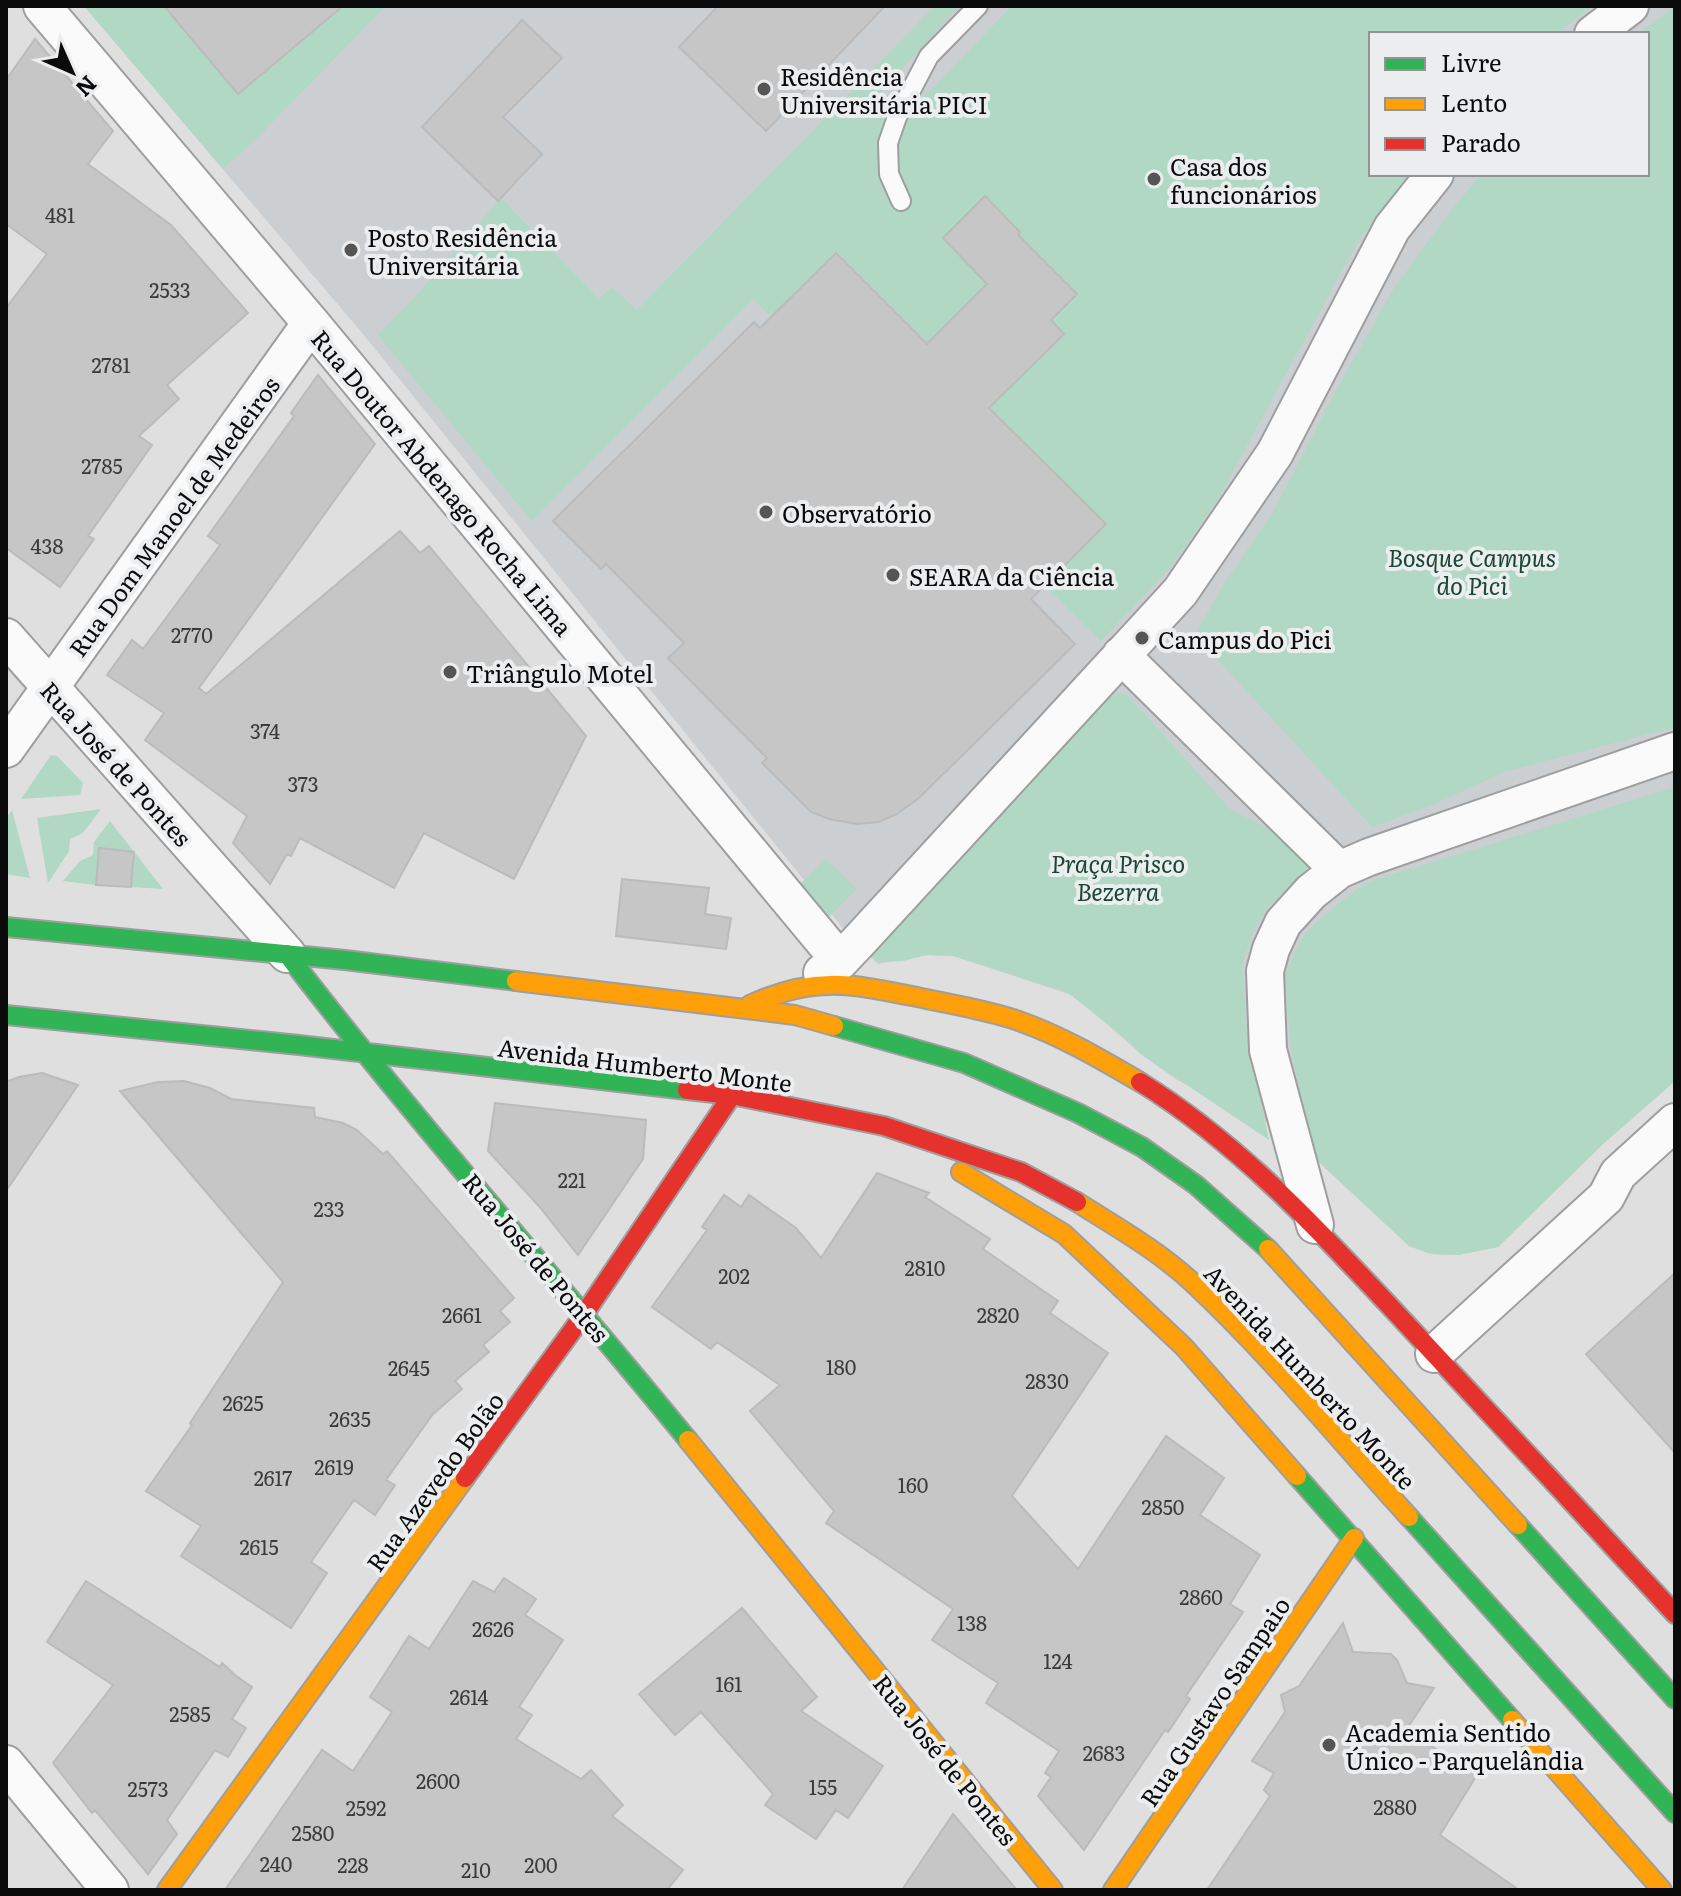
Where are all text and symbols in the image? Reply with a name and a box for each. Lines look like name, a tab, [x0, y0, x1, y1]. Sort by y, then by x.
north arrow	[32, 32, 112, 112]
legend	[1369, 32, 1649, 176]
text: Livre	[1441, 44, 1501, 79]
place label: Residência Universitária PICI	[780, 58, 988, 121]
text: N	[69, 69, 105, 105]
marker: Residência Universitária PICI	[755, 80, 773, 98]
text: Lento	[1441, 84, 1507, 119]
text: Parado	[1441, 124, 1521, 159]
place label: Casa dos funcionários	[1170, 148, 1317, 211]
marker: Casa dos funcionários	[1145, 170, 1163, 188]
house number: 481	[45, 199, 75, 229]
place label: Posto Residência Universitária	[367, 219, 557, 282]
marker: Posto Residência Universitária	[342, 241, 360, 259]
house number: 2533	[149, 274, 191, 304]
street label: Rua Doutor Abdenago Rocha Lima	[304, 321, 582, 643]
house number: 2781	[91, 349, 131, 379]
street label: Rua Dom Manoel de Medeiros	[59, 369, 287, 663]
house number: 2785	[81, 450, 123, 480]
place label: Observatório	[782, 495, 932, 530]
marker: Observatório	[757, 503, 775, 521]
house number: 438	[31, 530, 63, 560]
park label: Bosque Campus do Pici	[1388, 539, 1556, 602]
place label: SEARA da Ciência	[909, 558, 1114, 593]
marker: SEARA da Ciência	[884, 566, 902, 584]
house number: 2770	[171, 619, 213, 649]
place label: Campus do Pici	[1158, 621, 1332, 656]
marker: Campus do Pici	[1133, 629, 1151, 647]
place label: Triângulo Motel	[466, 655, 653, 690]
marker: Triângulo Motel	[441, 663, 459, 681]
street label: Rua José de Pontes	[33, 673, 201, 853]
house number: 374	[250, 715, 280, 745]
house number: 373	[287, 768, 319, 798]
park label: Praça Prisco Bezerra	[1051, 845, 1185, 908]
street label: Avenida Humberto Monte	[496, 1029, 794, 1099]
house number: 221	[558, 1164, 586, 1194]
street label: Rua José de Pontes	[456, 1165, 618, 1349]
house number: 233	[313, 1193, 345, 1223]
house number: 2810	[905, 1252, 945, 1282]
street label: Avenida Humberto Monte	[1197, 1256, 1425, 1496]
house number: 202	[718, 1260, 750, 1290]
house number: 2661	[442, 1299, 482, 1329]
house number: 2820	[977, 1299, 1019, 1329]
house number: 180	[826, 1351, 856, 1381]
house number: 2645	[388, 1352, 430, 1382]
house number: 2830	[1025, 1365, 1069, 1395]
street label: Rua Azevedo Bolão	[357, 1384, 511, 1578]
house number: 2625	[222, 1387, 264, 1417]
house number: 2635	[329, 1403, 371, 1433]
house number: 2619	[314, 1451, 354, 1481]
house number: 2617	[254, 1462, 292, 1492]
house number: 160	[898, 1469, 928, 1499]
house number: 2850	[1142, 1491, 1184, 1521]
house number: 2615	[239, 1531, 279, 1561]
house number: 2860	[1179, 1581, 1223, 1611]
street label: Rua Gustavo Sampaio	[1131, 1589, 1297, 1813]
house number: 138	[957, 1607, 987, 1637]
house number: 2626	[472, 1613, 514, 1643]
house number: 124	[1043, 1645, 1073, 1675]
street label: Rua José de Pontes	[866, 1666, 1026, 1852]
house number: 161	[715, 1668, 743, 1698]
house number: 2614	[449, 1681, 489, 1711]
house number: 2585	[169, 1698, 211, 1728]
place label: Academia Sentido Único - Parquelândia	[1345, 1714, 1584, 1777]
marker: Academia Sentido Único - Parquelândia	[1320, 1736, 1338, 1754]
house number: 2683	[1083, 1737, 1125, 1767]
house number: 2600	[416, 1765, 460, 1795]
house number: 155	[809, 1771, 837, 1801]
house number: 2573	[128, 1773, 168, 1803]
house number: 2880	[1373, 1791, 1417, 1821]
house number: 2592	[346, 1792, 386, 1822]
house number: 2580	[292, 1817, 334, 1847]
house number: 240	[260, 1848, 292, 1878]
house number: 228	[337, 1849, 369, 1879]
house number: 200	[524, 1849, 558, 1879]
house number: 210	[461, 1854, 491, 1884]

